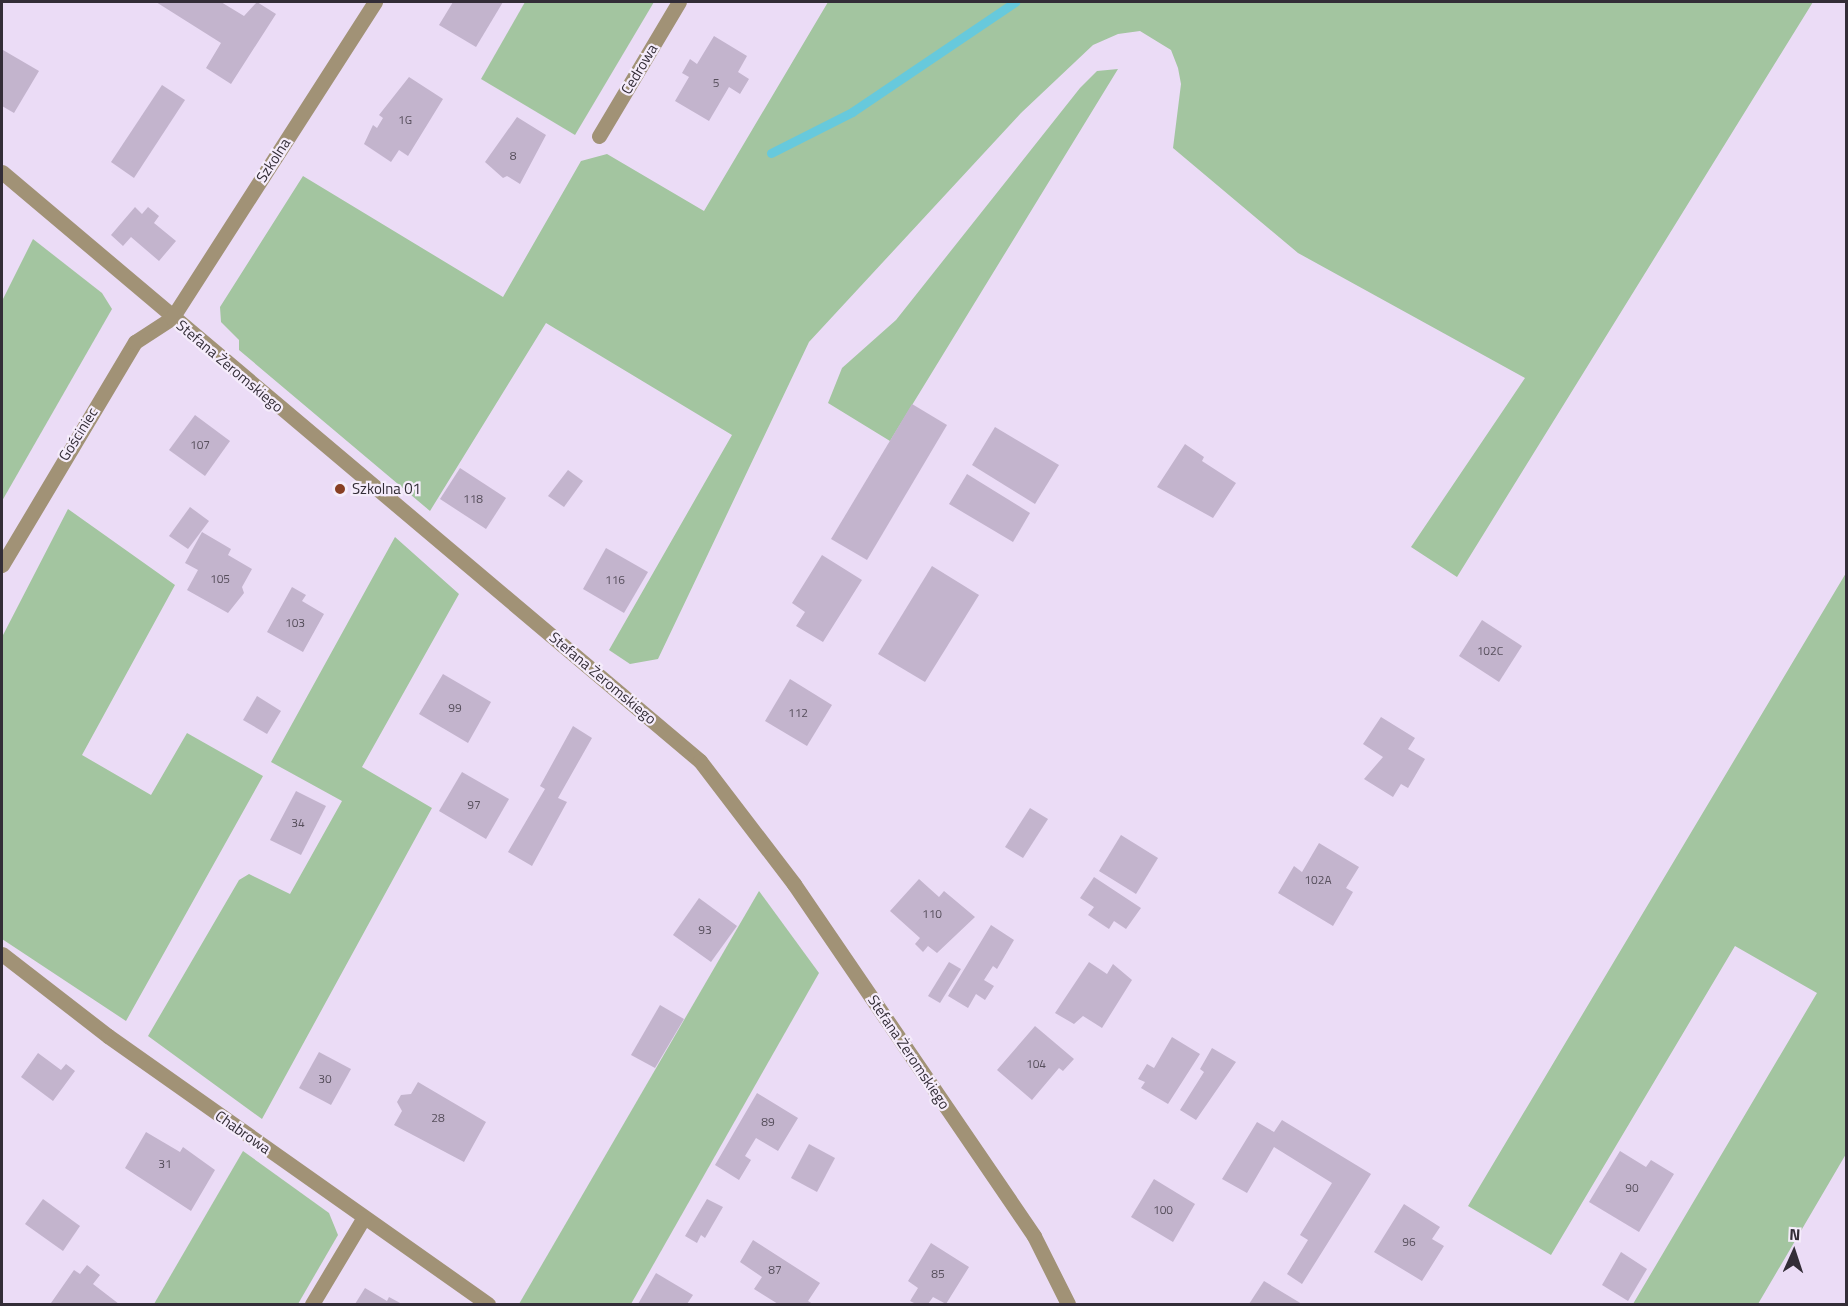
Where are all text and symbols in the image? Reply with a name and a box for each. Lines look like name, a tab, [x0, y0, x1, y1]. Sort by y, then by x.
street label: Cedrowa	[617, 41, 661, 97]
house number: 5	[713, 76, 719, 90]
house number: 1G	[398, 113, 412, 127]
street label: Szkolna	[252, 135, 294, 185]
house number: 8	[510, 149, 516, 163]
street label: Stefana Żeromskiego	[173, 316, 287, 416]
street label: Gościniec	[55, 404, 101, 464]
house number: 107	[190, 438, 210, 452]
place label: Szkolna 01	[352, 480, 421, 498]
marker: Szkolna 01	[333, 482, 347, 496]
house number: 118	[463, 492, 483, 506]
house number: 105	[210, 572, 230, 586]
house number: 116	[605, 573, 625, 587]
house number: 103	[285, 616, 305, 630]
street label: Stefana Żeromskiego	[546, 628, 660, 728]
house number: 102C	[1477, 644, 1503, 658]
house number: 99	[448, 701, 462, 715]
house number: 112	[788, 706, 808, 720]
house number: 97	[467, 798, 481, 812]
house number: 34	[291, 816, 305, 830]
house number: 102A	[1304, 873, 1332, 887]
house number: 110	[922, 907, 942, 921]
house number: 93	[698, 923, 712, 937]
street label: Stefana Żeromskiego	[864, 992, 954, 1112]
house number: 104	[1026, 1057, 1046, 1071]
house number: 30	[318, 1072, 332, 1086]
street label: Chabrowa	[212, 1106, 274, 1158]
house number: 28	[431, 1111, 445, 1125]
house number: 89	[761, 1115, 775, 1129]
house number: 31	[158, 1157, 172, 1171]
house number: 90	[1625, 1181, 1639, 1195]
house number: 100	[1153, 1203, 1173, 1217]
north arrow	[1764, 1222, 1824, 1282]
text: N	[1789, 1222, 1801, 1246]
house number: 96	[1402, 1235, 1416, 1249]
house number: 87	[768, 1263, 782, 1277]
house number: 85	[931, 1267, 945, 1281]

